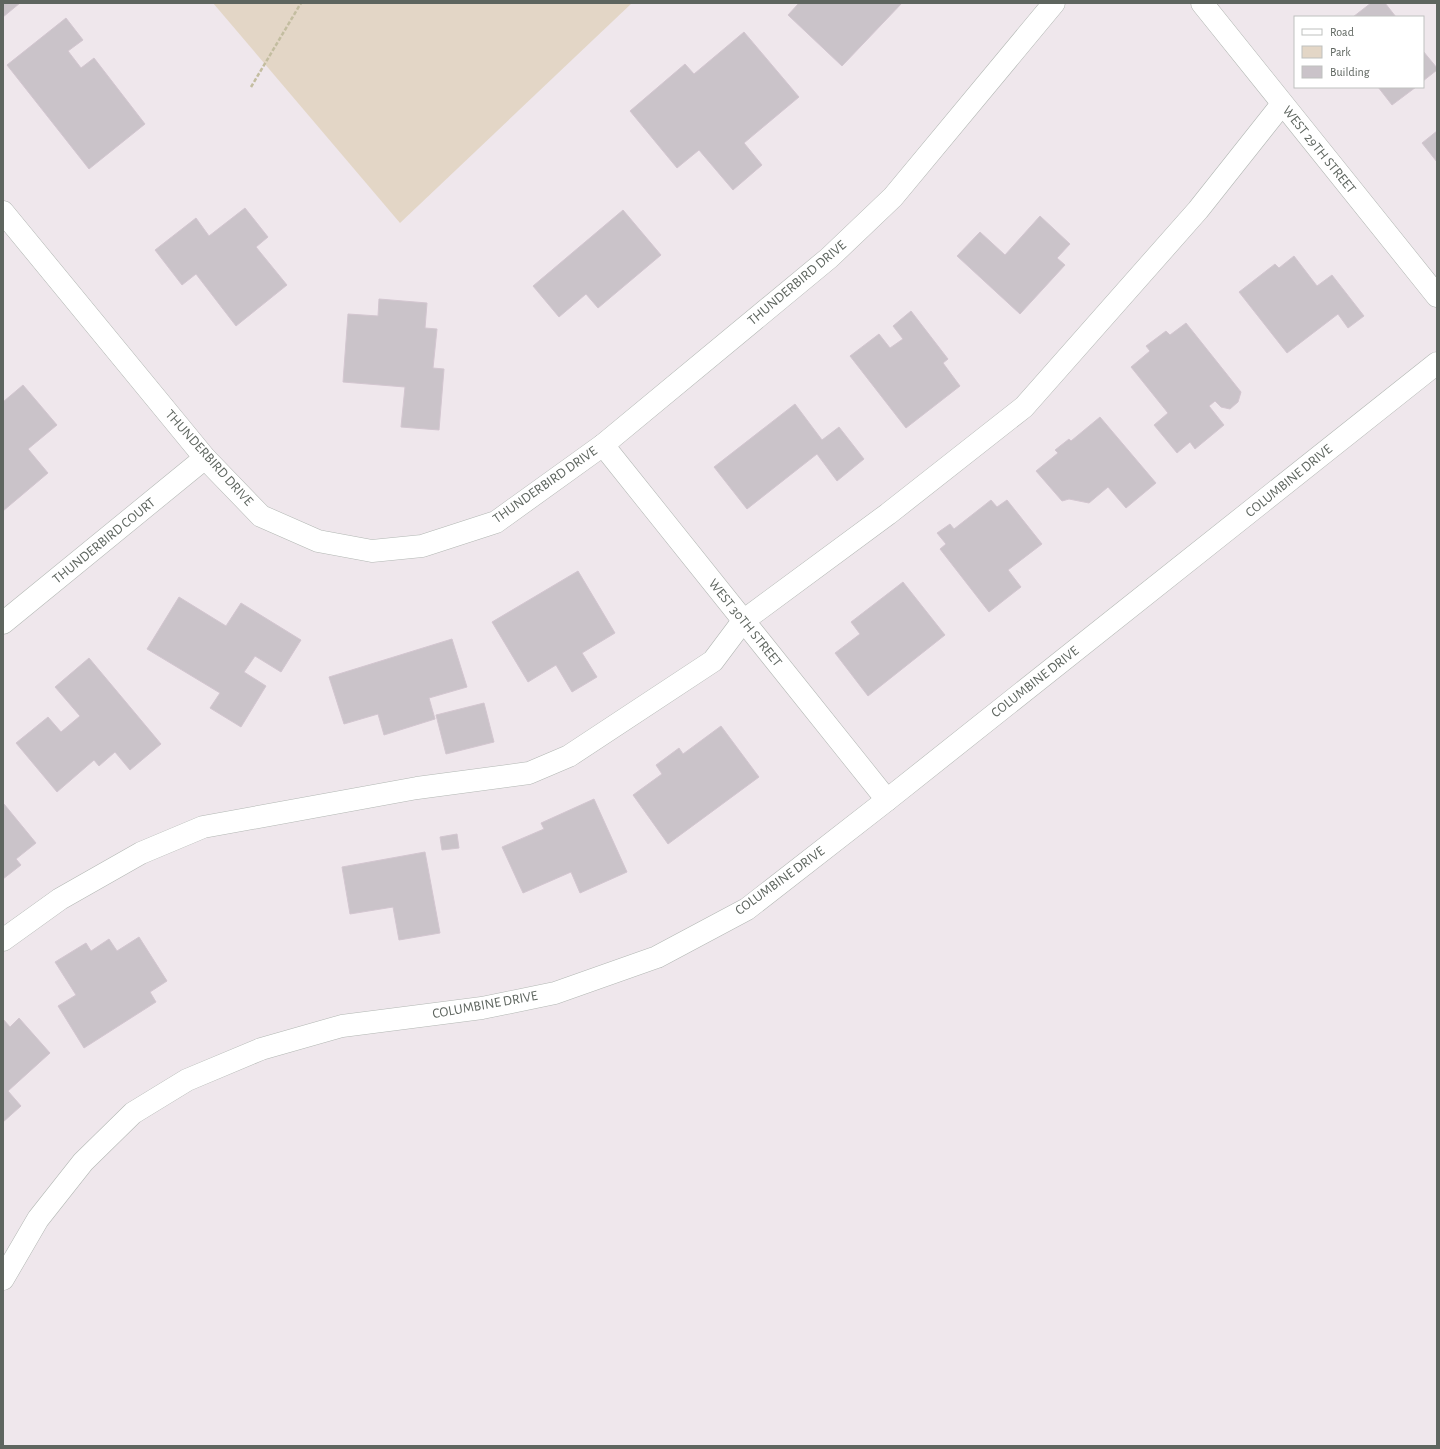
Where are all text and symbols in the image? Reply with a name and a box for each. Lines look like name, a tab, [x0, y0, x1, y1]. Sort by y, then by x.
legend	[1294, 16, 1424, 88]
text: Road	[1330, 26, 1354, 38]
text: Park	[1330, 46, 1351, 58]
text: Building	[1330, 66, 1370, 78]
street label: WEST 29TH STREET	[1280, 104, 1358, 196]
street label: THUNDERBIRD DRIVE	[745, 238, 849, 328]
street label: THUNDERBIRD DRIVE	[162, 407, 256, 509]
street label: COLUMBINE DRIVE	[1243, 442, 1335, 520]
street label: THUNDERBIRD DRIVE	[490, 444, 600, 526]
street label: THUNDERBIRD COURT	[50, 495, 158, 587]
street label: WEST 30TH STREET	[706, 577, 785, 670]
street label: COLUMBINE DRIVE	[989, 643, 1082, 720]
street label: COLUMBINE DRIVE	[733, 844, 827, 918]
street label: COLUMBINE DRIVE	[431, 989, 539, 1021]

